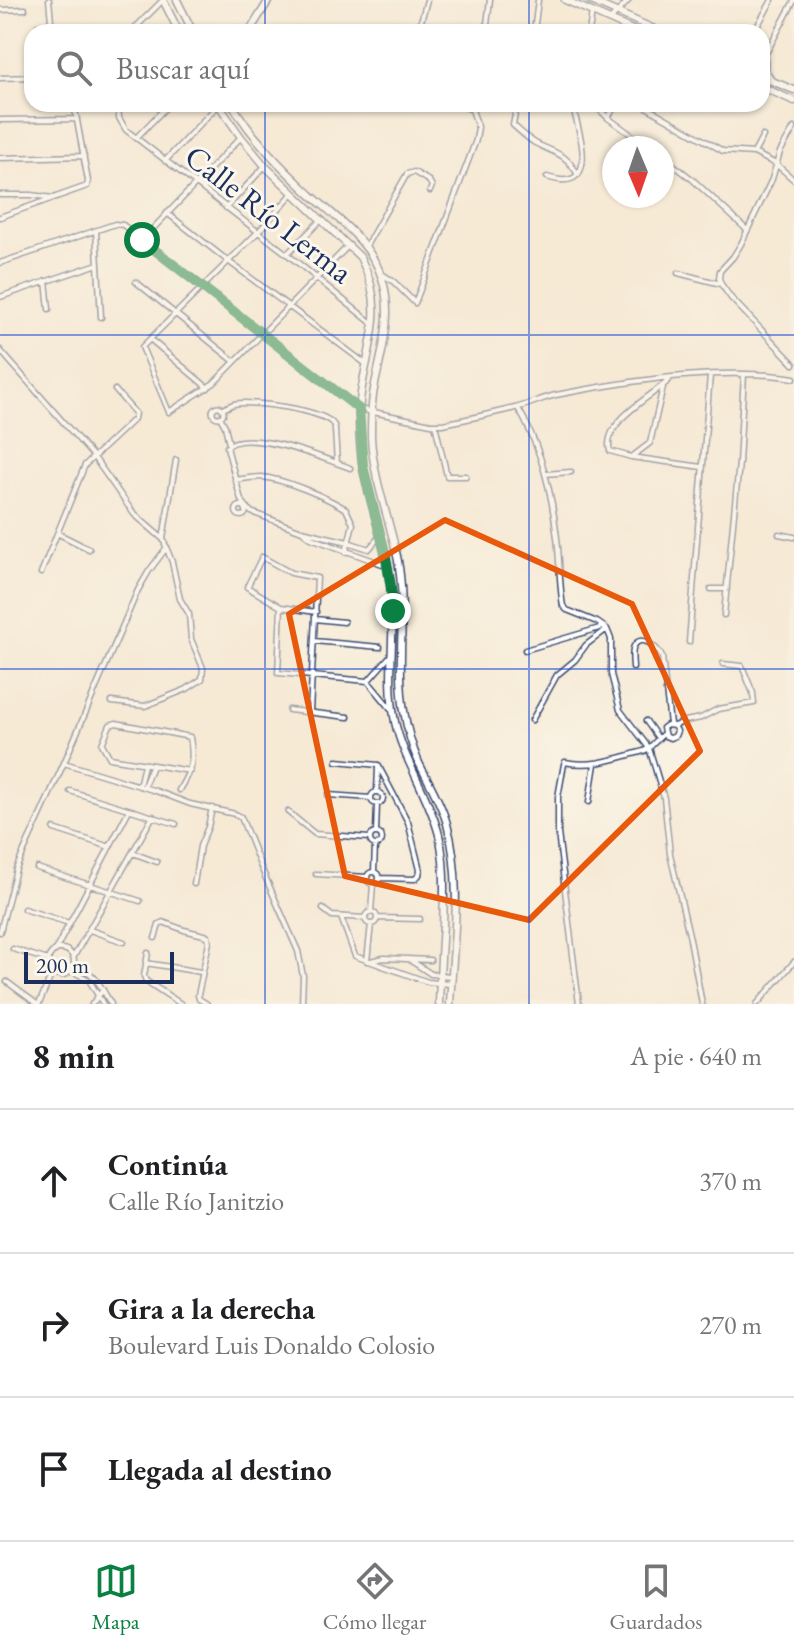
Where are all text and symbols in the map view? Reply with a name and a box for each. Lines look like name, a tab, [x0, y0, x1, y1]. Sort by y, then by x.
search box	[24, 24, 770, 112]
icon: search	[52, 46, 96, 90]
text: Buscar aquí	[116, 49, 250, 88]
street label: Calle Río Lerma	[176, 135, 362, 293]
north arrow	[602, 136, 674, 208]
route start	[124, 222, 160, 258]
route end	[375, 593, 411, 629]
scale bar	[24, 948, 174, 984]
text: 200 m	[36, 951, 89, 980]
text: 8 min	[32, 1034, 115, 1078]
text: A pie · 640 m	[630, 1039, 762, 1073]
text: Continúa	[108, 1145, 228, 1184]
icon: ahead	[32, 1159, 76, 1203]
text: 370 m	[699, 1164, 762, 1198]
text: Calle Río Janitzio	[108, 1184, 284, 1218]
text: Gira a la derecha	[108, 1289, 315, 1328]
icon: right	[32, 1303, 76, 1347]
text: 270 m	[699, 1308, 762, 1342]
text: Boulevard Luis Donaldo Colosio	[108, 1328, 435, 1362]
icon: arrive	[32, 1447, 76, 1491]
text: Llegada al destino	[108, 1450, 332, 1489]
tab: Mapa	[92, 1559, 140, 1636]
tab: Cómo llegar	[323, 1559, 426, 1636]
tab: Guardados	[610, 1559, 702, 1636]

